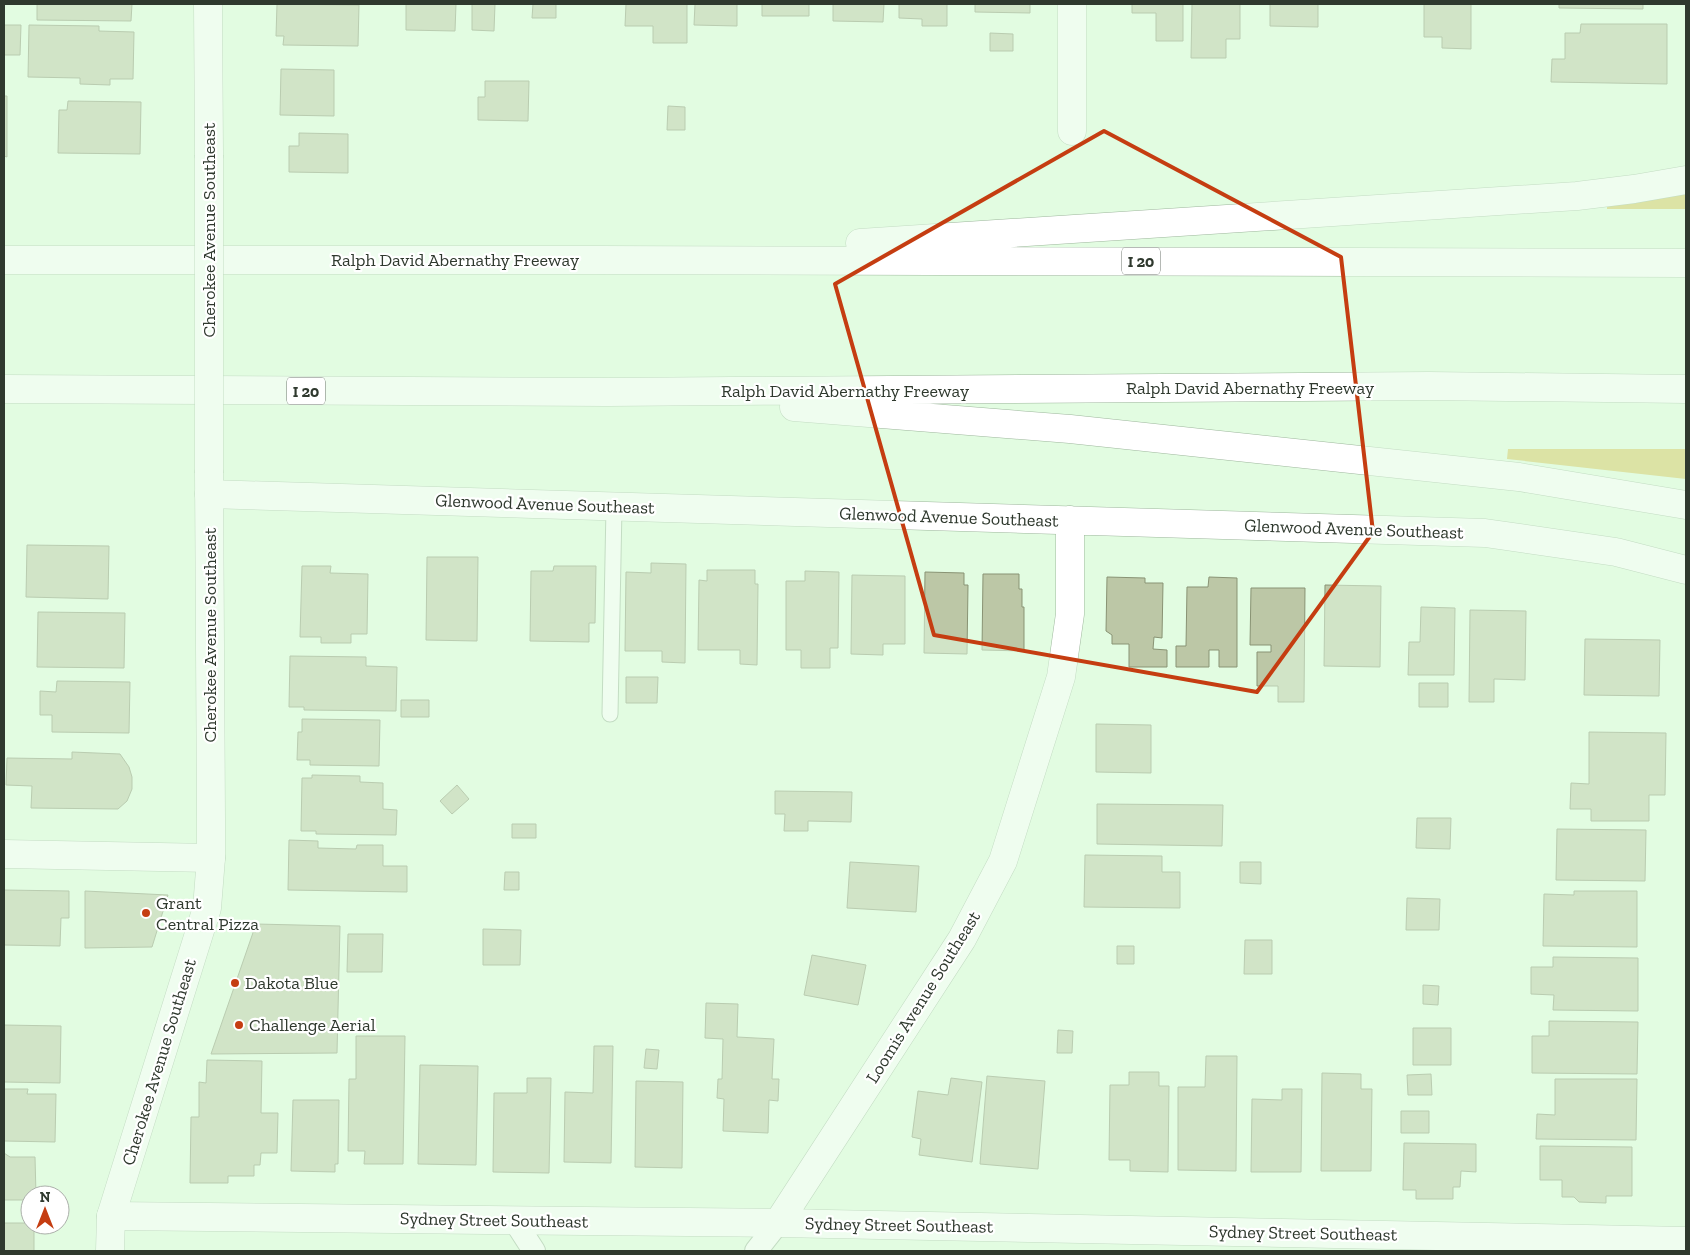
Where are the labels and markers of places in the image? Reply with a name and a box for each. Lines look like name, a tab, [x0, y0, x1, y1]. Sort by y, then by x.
place label: Grant Central Pizza	[156, 892, 259, 935]
marker: Grant Central Pizza	[140, 907, 152, 919]
place label: Dakota Blue	[245, 972, 338, 994]
marker: Dakota Blue	[229, 977, 241, 989]
place label: Challenge Aerial	[249, 1014, 376, 1036]
marker: Challenge Aerial	[233, 1019, 245, 1031]

